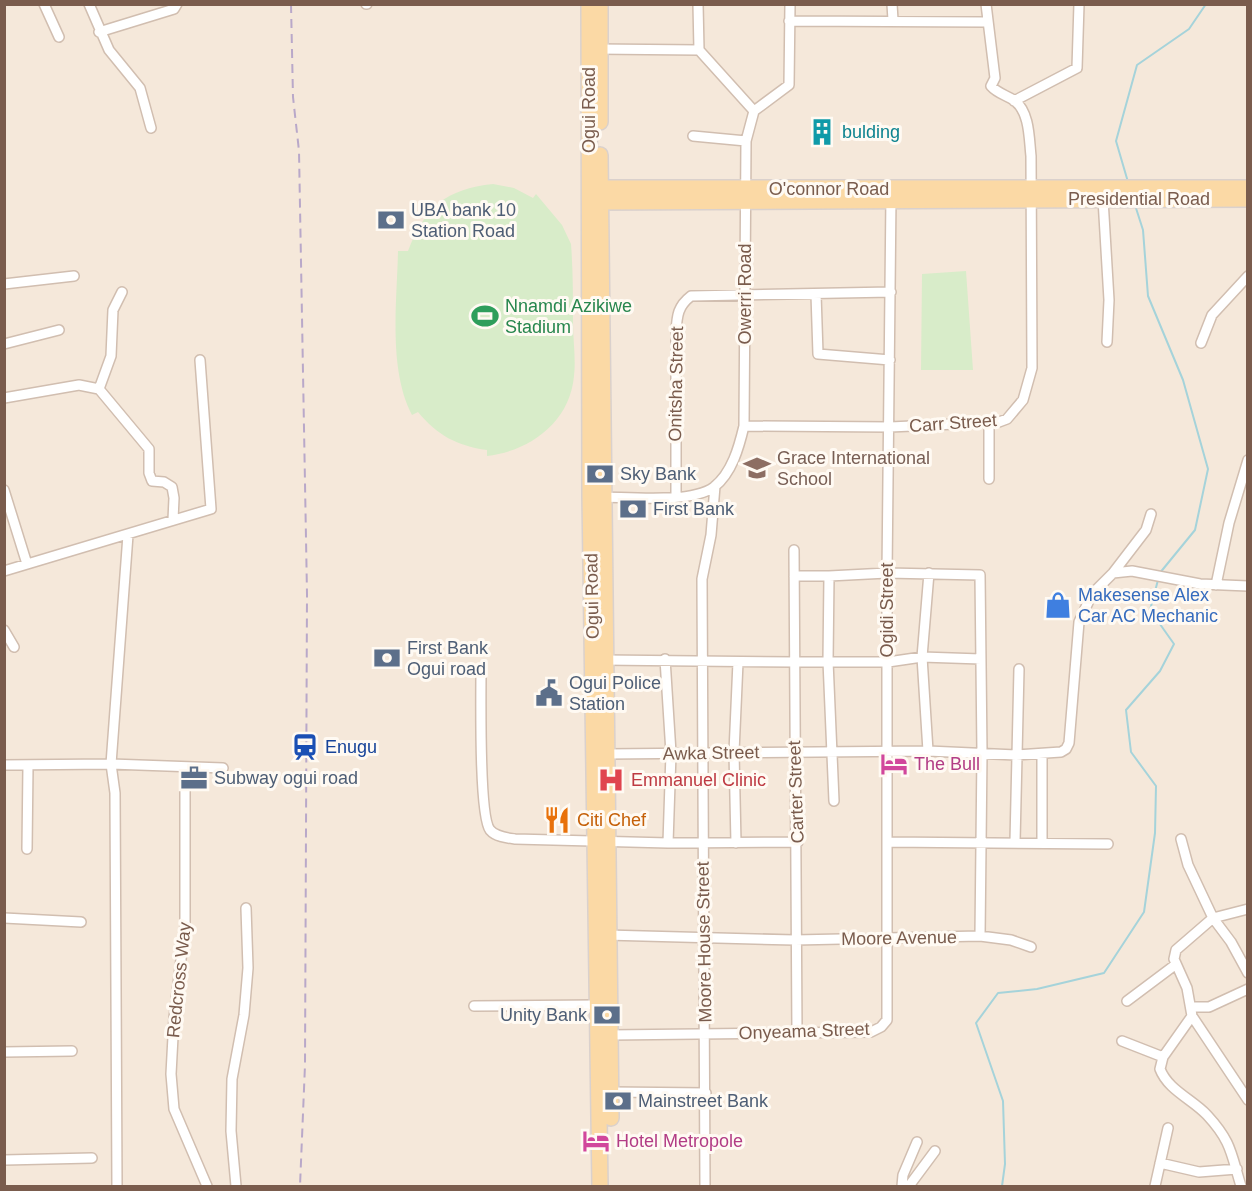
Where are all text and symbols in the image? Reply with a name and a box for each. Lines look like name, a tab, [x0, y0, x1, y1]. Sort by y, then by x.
street label: Ogui Road	[579, 67, 599, 153]
building icon: bulding	[807, 117, 837, 147]
place label: bulding	[842, 122, 900, 142]
street label: O'connor Road	[769, 179, 889, 199]
street label: Presidential Road	[1068, 189, 1210, 209]
place label: UBA bank 10 Station Road	[411, 200, 516, 241]
bank icon: UBA bank 10 Station Road	[376, 205, 406, 235]
street label: Owerri Road	[735, 243, 755, 345]
place label: Nnamdi Azikiwe Stadium	[505, 296, 632, 337]
sports icon: Nnamdi Azikiwe Stadium	[470, 301, 500, 331]
street label: Onitsha Street	[665, 326, 687, 442]
street label: Carr Street	[908, 410, 998, 436]
place label: Grace International School	[777, 448, 930, 489]
school or university icon: Grace International School	[742, 453, 772, 483]
bank icon: Sky Bank	[585, 459, 615, 489]
place label: Sky Bank	[620, 464, 697, 484]
bank icon: First Bank	[618, 494, 648, 524]
place label: First Bank	[653, 499, 735, 519]
street label: Ogui Road	[581, 553, 603, 639]
street label: Ogidi Street	[877, 562, 897, 658]
place label: Makesense Alex Car AC Mechanic	[1078, 585, 1218, 626]
shop icon: Makesense Alex Car AC Mechanic	[1043, 590, 1073, 620]
place label: First Bank Ogui road	[407, 638, 489, 679]
bank icon: First Bank Ogui road	[372, 643, 402, 673]
place label: Ogui Police Station	[569, 673, 661, 714]
public building icon: Ogui Police Station	[534, 678, 564, 708]
station icon: Enugu	[290, 732, 320, 762]
place label: Enugu	[325, 737, 377, 757]
street label: Carter Street	[784, 740, 808, 844]
street label: Awka Street	[662, 742, 760, 764]
hotel icon: The Bull	[879, 749, 909, 779]
place label: The Bull	[914, 754, 980, 774]
office icon: Subway ogui road	[179, 763, 209, 793]
hospital icon: Emmanuel Clinic	[596, 765, 626, 795]
place label: Subway ogui road	[214, 768, 358, 788]
place label: Emmanuel Clinic	[631, 770, 766, 790]
restaurant icon: Citi Chef	[542, 805, 572, 835]
place label: Citi Chef	[577, 810, 647, 830]
street label: Moore House Street	[693, 861, 715, 1023]
street label: Redcross Way	[163, 921, 195, 1039]
street label: Moore Avenue	[841, 927, 957, 949]
bank icon: Unity Bank	[592, 1000, 622, 1030]
place label: Unity Bank	[500, 1005, 588, 1025]
street label: Onyeama Street	[738, 1019, 870, 1043]
bank icon: Mainstreet Bank	[603, 1086, 633, 1116]
place label: Mainstreet Bank	[638, 1091, 769, 1111]
hotel icon: Hotel Metropole	[581, 1126, 611, 1156]
place label: Hotel Metropole	[616, 1131, 743, 1151]

